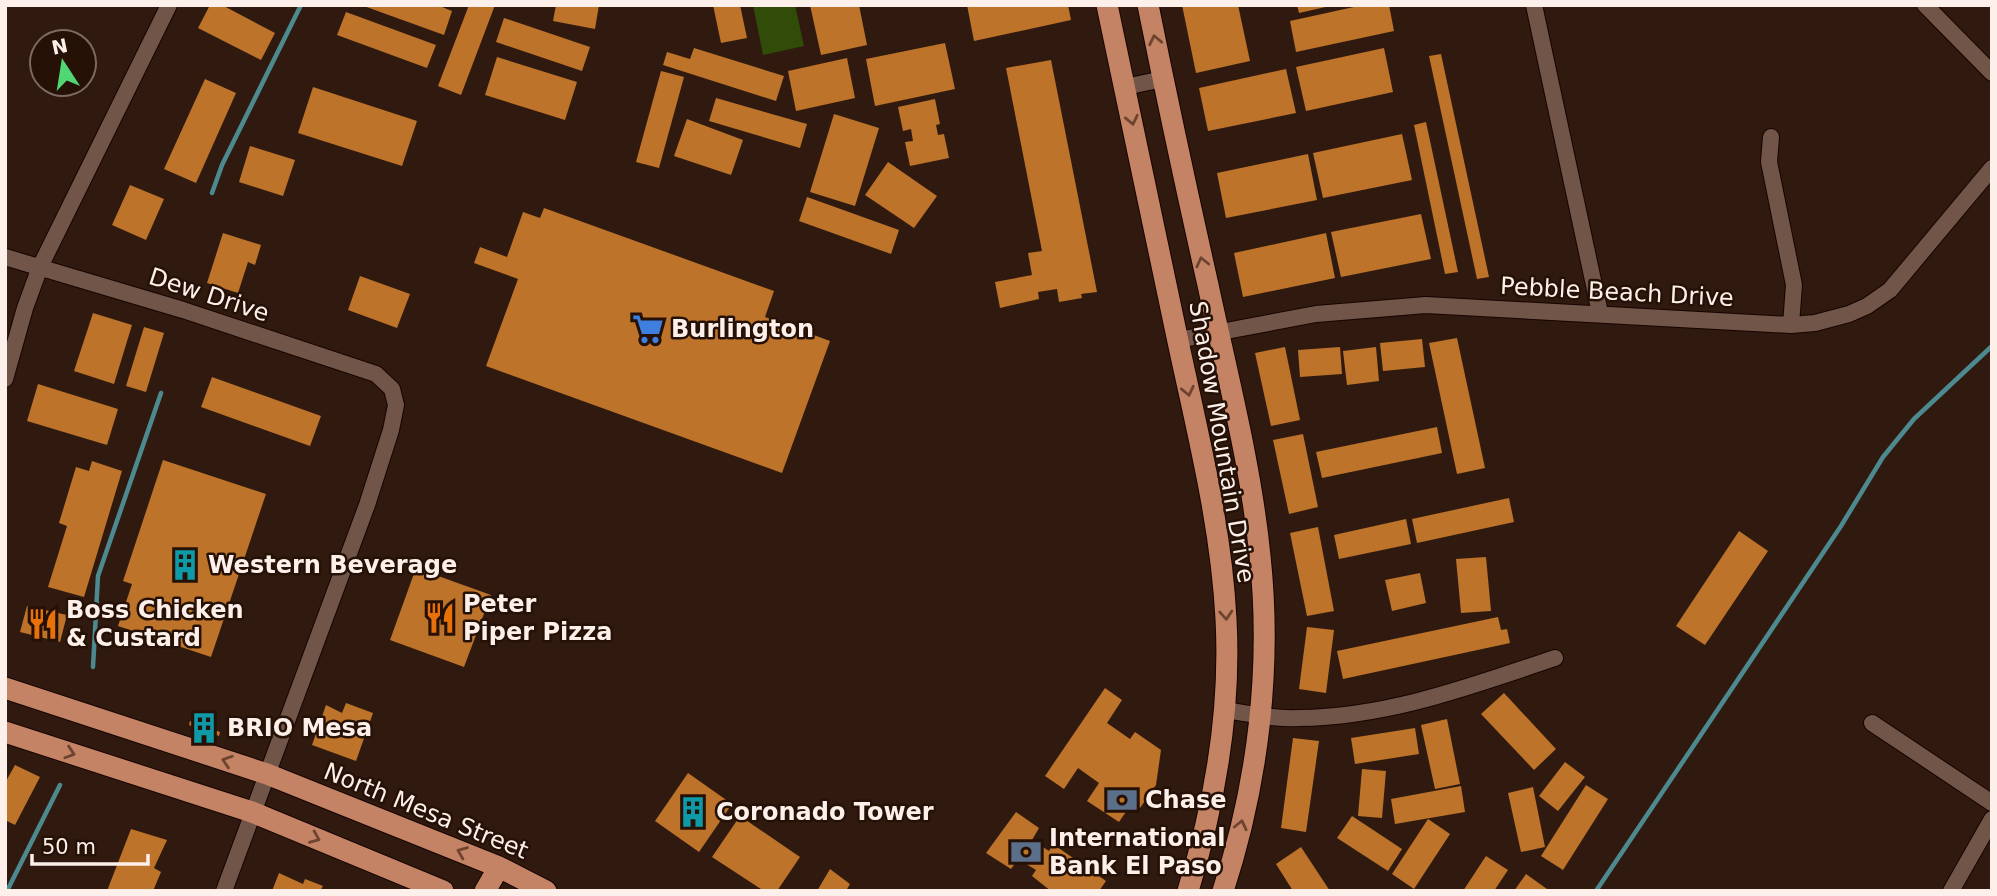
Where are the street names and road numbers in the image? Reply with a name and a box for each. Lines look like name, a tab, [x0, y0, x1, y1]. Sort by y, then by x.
street label: Dew Drive	[145, 262, 273, 328]
street label: Pebble Beach Drive	[1499, 272, 1735, 312]
street label: Shadow Mountain Drive	[1183, 299, 1261, 585]
street label: North Mesa Street	[320, 757, 532, 865]

